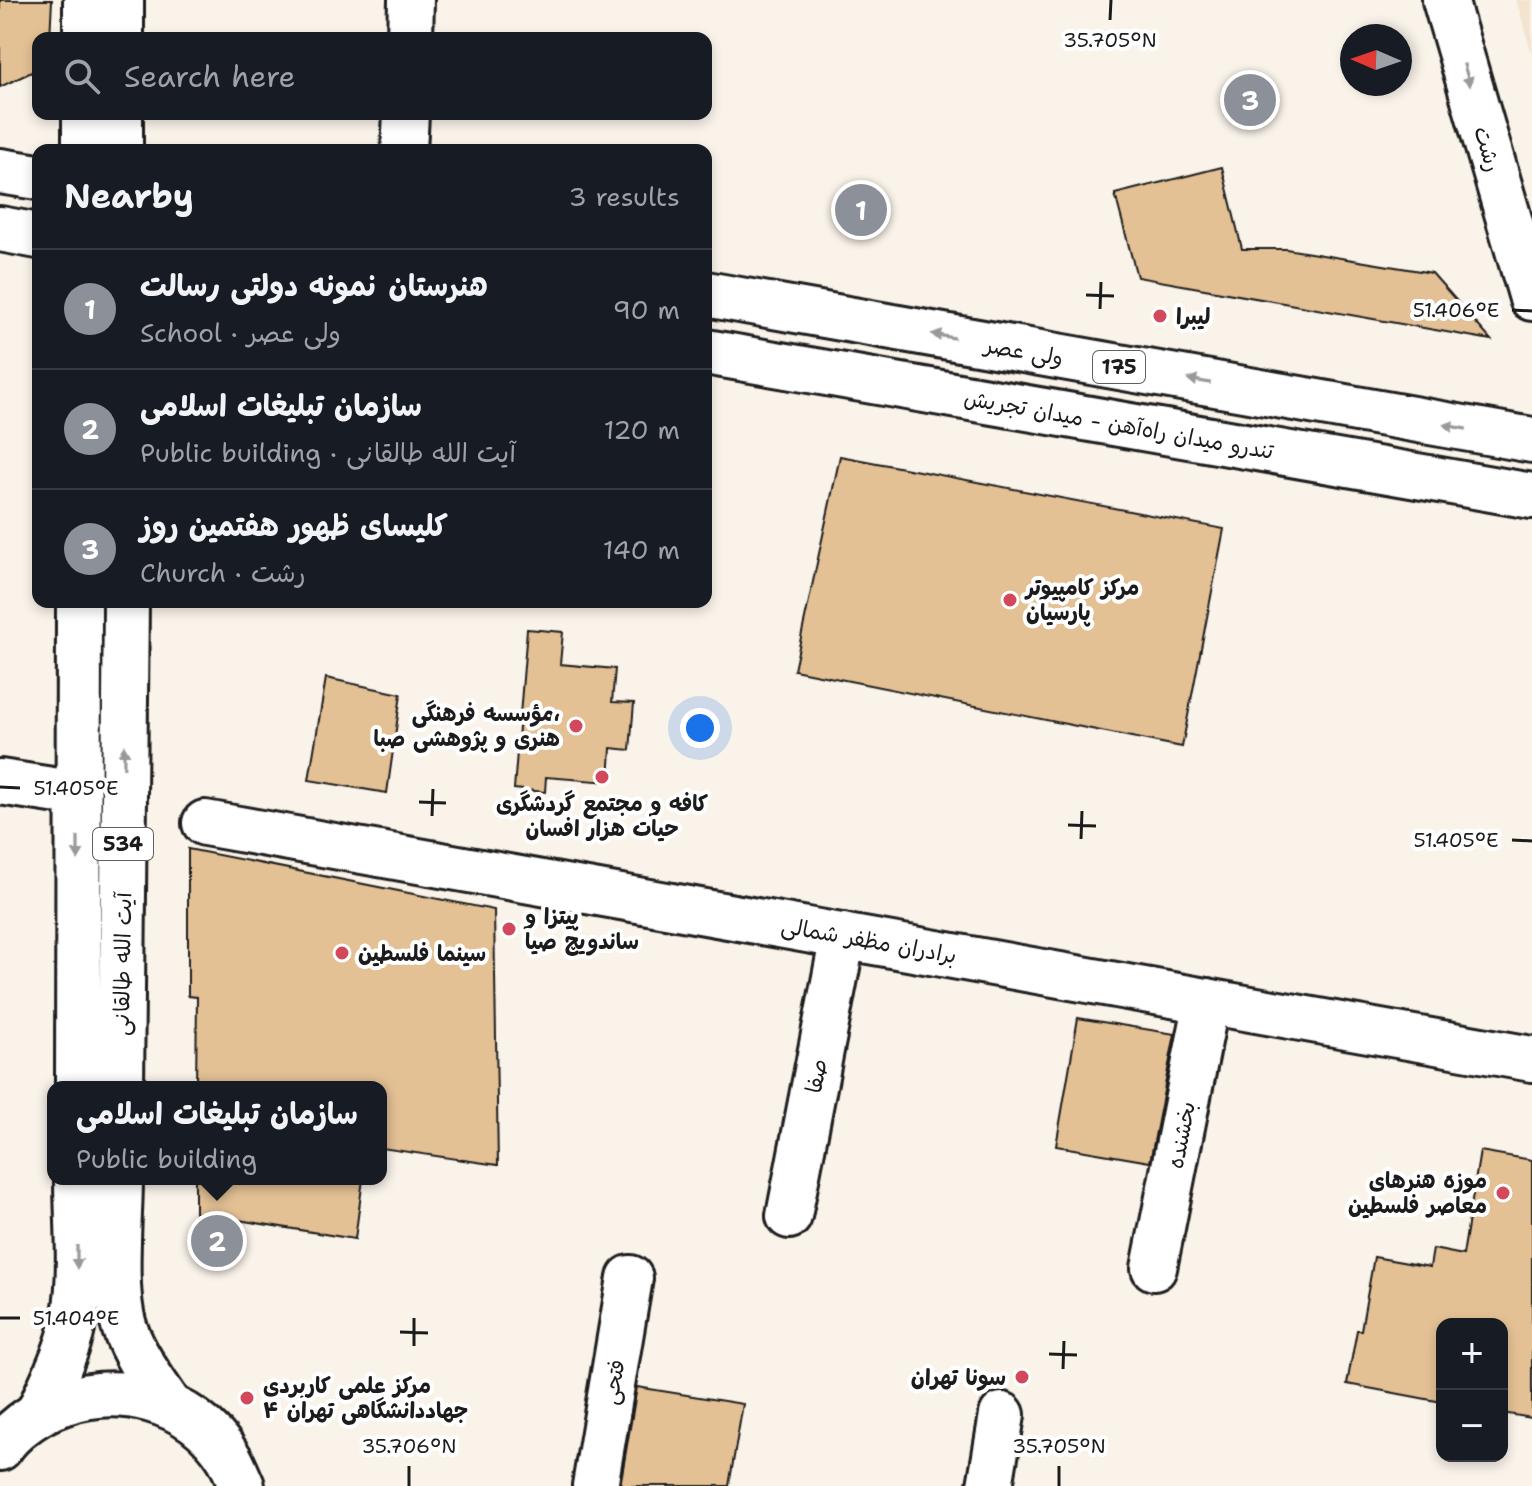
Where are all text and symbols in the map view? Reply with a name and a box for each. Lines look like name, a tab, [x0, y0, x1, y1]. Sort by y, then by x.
north arrow	[1340, 24, 1412, 96]
text: 35.705°N	[1063, 27, 1157, 53]
search box	[32, 32, 712, 120]
icon: search	[60, 54, 104, 98]
text: Search here	[124, 56, 295, 97]
one-way arrow	[1461, 63, 1474, 87]
pin: 3	[1224, 70, 1276, 130]
street label: رشت	[1467, 123, 1508, 175]
text: Nearby	[64, 173, 194, 219]
text: 3 results	[568, 179, 680, 214]
pin: 1	[835, 180, 887, 240]
text: هنرستان نمونه دولتی رسالت	[140, 265, 488, 306]
text: 1	[84, 292, 96, 327]
text: 90 m	[613, 292, 680, 327]
text: 51.406°E	[1413, 297, 1499, 323]
place label: لیبرا	[1176, 302, 1210, 331]
marker: لیبرا	[1151, 307, 1169, 325]
text: School · ولی عصر	[140, 315, 341, 350]
one-way arrow	[930, 330, 955, 342]
street label: ولی عصر	[980, 330, 1066, 373]
road number: 175	[1093, 351, 1145, 383]
one-way arrow	[1186, 375, 1211, 387]
street label: تندرو میدان راه‌آهن - میدان تجریش	[962, 383, 1277, 466]
text: سازمان تبلیغات اسلامی	[140, 385, 422, 426]
text: 2	[81, 412, 99, 447]
text: 120 m	[604, 412, 680, 447]
one-way arrow	[1442, 420, 1467, 432]
text: Public building · آیت الله طالقانی	[140, 435, 516, 470]
text: کلیسای ظهور هفتمین روز	[140, 505, 448, 546]
text: 3	[81, 532, 99, 567]
text: 140 m	[603, 532, 680, 567]
text: Church · رشت	[140, 555, 306, 590]
place label: مرکز کامپیوتر پارسیان	[1024, 573, 1139, 627]
marker: مرکز کامپیوتر پارسیان	[1001, 591, 1019, 609]
place label: مؤسسه فرهنگی، هنری و پژوهشی صبا	[374, 699, 560, 753]
your location	[680, 708, 720, 748]
marker: مؤسسه فرهنگی، هنری و پژوهشی صبا	[567, 717, 585, 735]
one-way arrow	[118, 744, 130, 769]
marker: کافه و مجتمع گردشگری حیات هزار افسان	[593, 768, 611, 786]
text: 51.405°E	[33, 775, 119, 801]
place label: کافه و مجتمع گردشگری حیات هزار افسان	[496, 789, 708, 843]
text: 51.405°E	[1413, 827, 1499, 853]
road number: 534	[93, 828, 153, 860]
one-way arrow	[72, 836, 84, 861]
street label: آیت الله طالقانی	[107, 890, 138, 1036]
place label: پیتزا و ساندویچ صیا	[523, 902, 639, 956]
street label: برادران مظفر شمالی	[779, 911, 959, 970]
marker: پیتزا و ساندویچ صیا	[500, 920, 518, 938]
place label: سینما فلسطین	[358, 939, 486, 968]
marker: سینما فلسطین	[333, 944, 351, 962]
street label: صفا	[799, 1056, 834, 1096]
popup	[47, 1081, 387, 1185]
text: سازمان تبلیغات اسلامی	[76, 1093, 358, 1134]
street label: بخشنده	[1161, 1099, 1202, 1171]
text: Public building	[76, 1141, 257, 1176]
place label: موزه هنرهای معاصر فلسطین	[1348, 1166, 1487, 1220]
marker: موزه هنرهای معاصر فلسطین	[1494, 1184, 1512, 1202]
pin: 2	[191, 1211, 243, 1271]
one-way arrow	[71, 1245, 83, 1270]
text: 51.404°E	[33, 1305, 119, 1331]
map controls	[1436, 1318, 1508, 1462]
button: +	[1436, 1318, 1508, 1390]
street label: فتحی	[595, 1357, 632, 1407]
place label: سونا تهران	[911, 1363, 1006, 1392]
marker: سونا تهران	[1013, 1368, 1031, 1386]
place label: مرکز علمی کاربردی جهاددانشگاهی تهران ۴	[263, 1371, 468, 1425]
marker: مرکز علمی کاربردی جهاددانشگاهی تهران ۴	[238, 1389, 256, 1407]
button: −	[1436, 1390, 1508, 1462]
text: 35.706°N	[361, 1433, 457, 1459]
text: 35.705°N	[1012, 1433, 1106, 1459]

